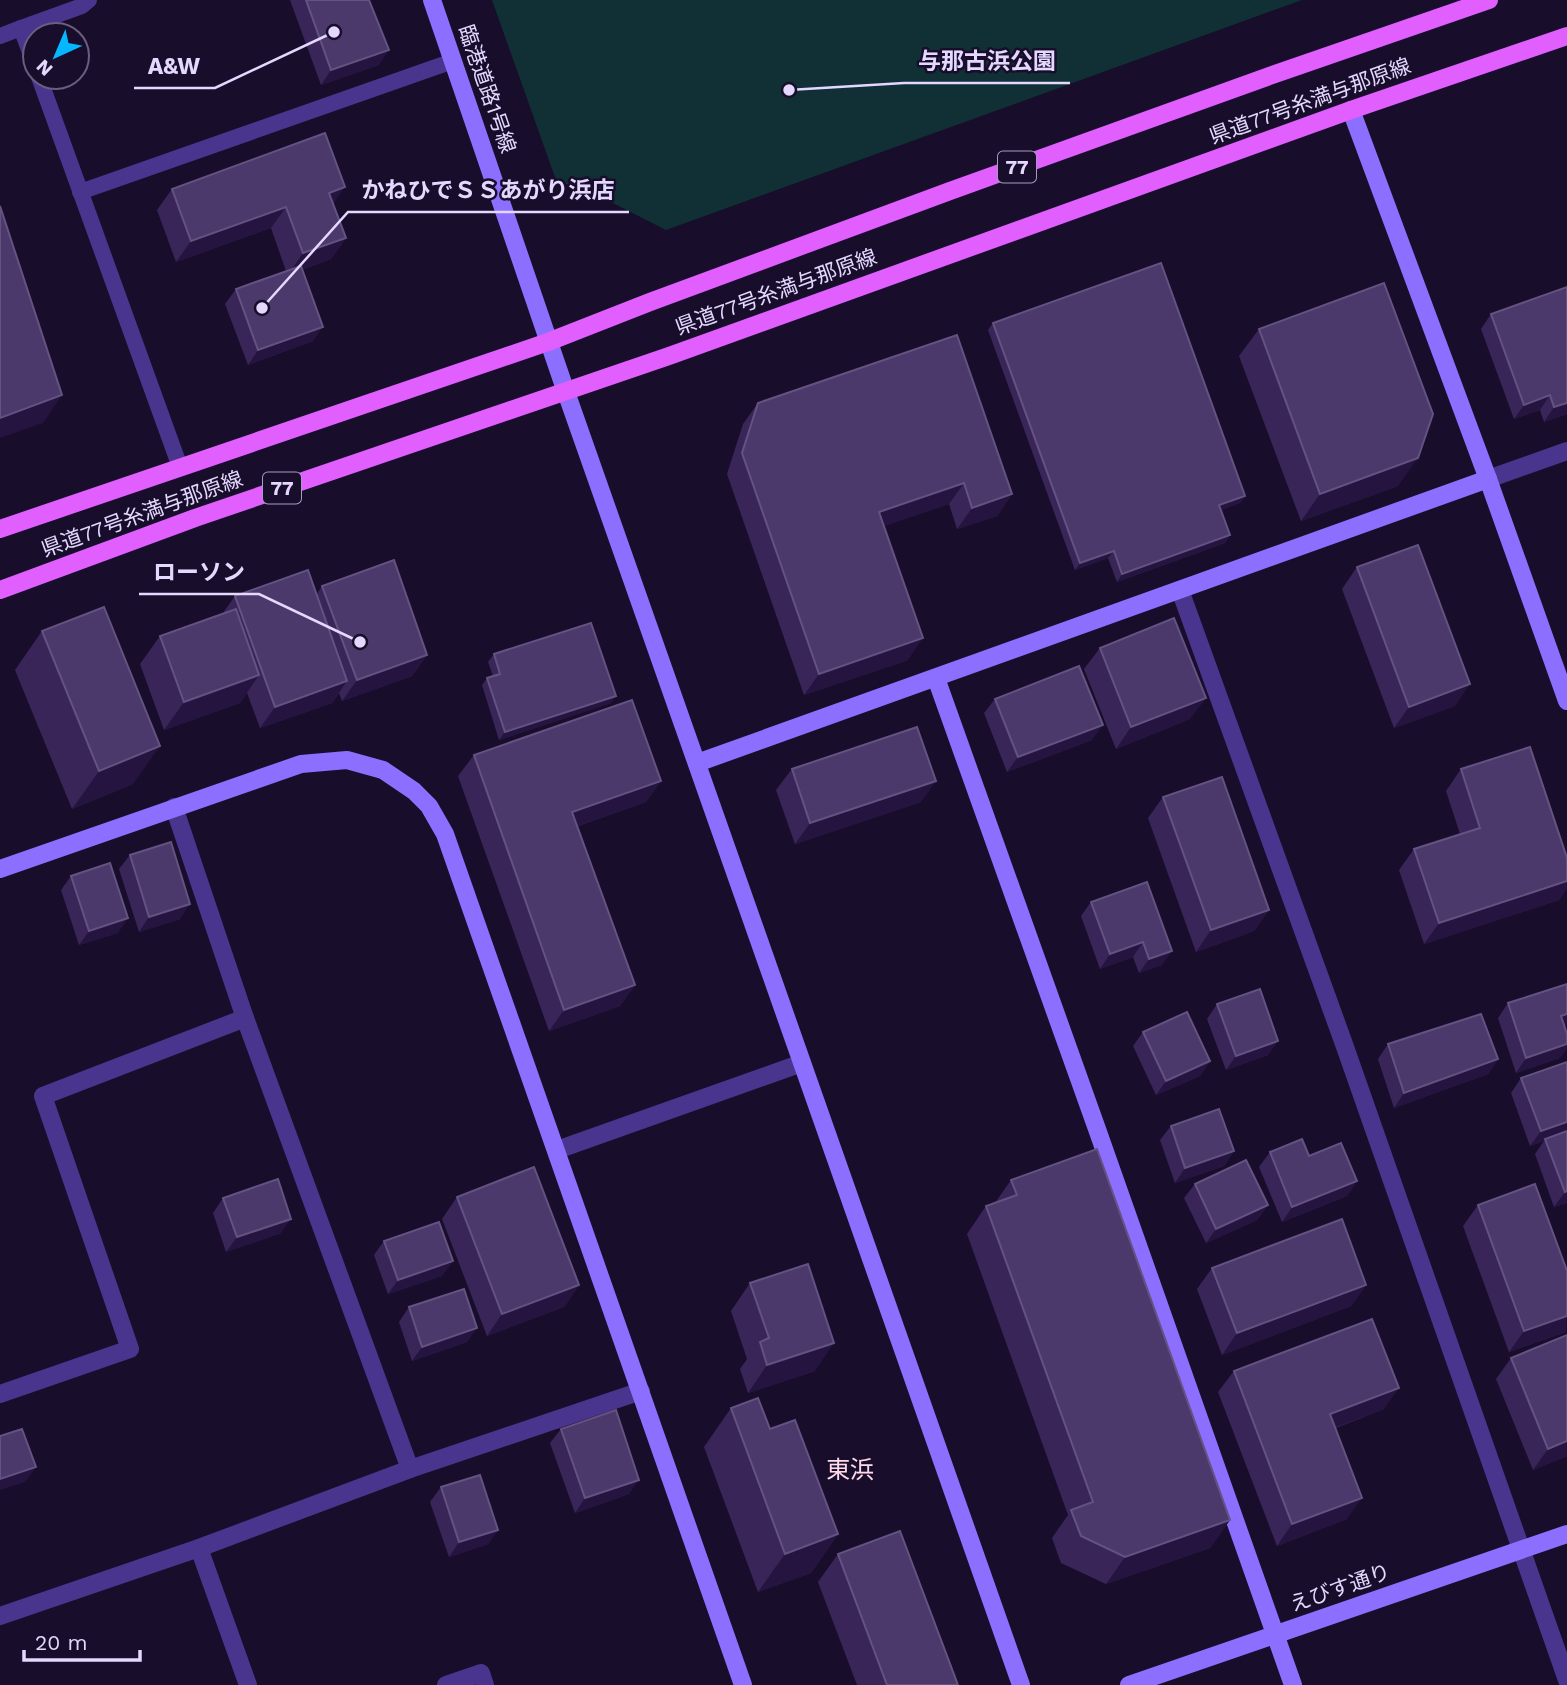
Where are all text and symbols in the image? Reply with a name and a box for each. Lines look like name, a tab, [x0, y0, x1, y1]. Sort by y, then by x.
north arrow	[21, 21, 91, 91]
street label: 臨港道路1号線	[454, 21, 521, 156]
callout: 与那古浜公園	[904, 39, 1070, 83]
callout: A&W	[134, 44, 215, 88]
text: 与那古浜公園	[918, 48, 1056, 75]
street label: 県道77号糸満与那原線	[1206, 52, 1414, 149]
text: A&W	[148, 53, 200, 80]
text: N	[31, 55, 58, 81]
road number: 77	[998, 152, 1036, 182]
callout: かねひでＳＳあがり浜店	[348, 168, 629, 212]
text: かねひでＳＳあがり浜店	[362, 177, 615, 204]
street label: 県道77号糸満与那原線	[672, 243, 880, 340]
street label: 県道77号糸満与那原線	[38, 465, 246, 562]
road number: 77	[263, 472, 301, 503]
callout: ローソン	[139, 550, 259, 594]
text: ローソン	[153, 559, 245, 586]
district label: 東浜	[826, 1456, 874, 1484]
street label: えびす通り	[1286, 1559, 1394, 1616]
scale bar	[24, 1618, 140, 1662]
text: 20 m	[35, 1630, 87, 1655]

